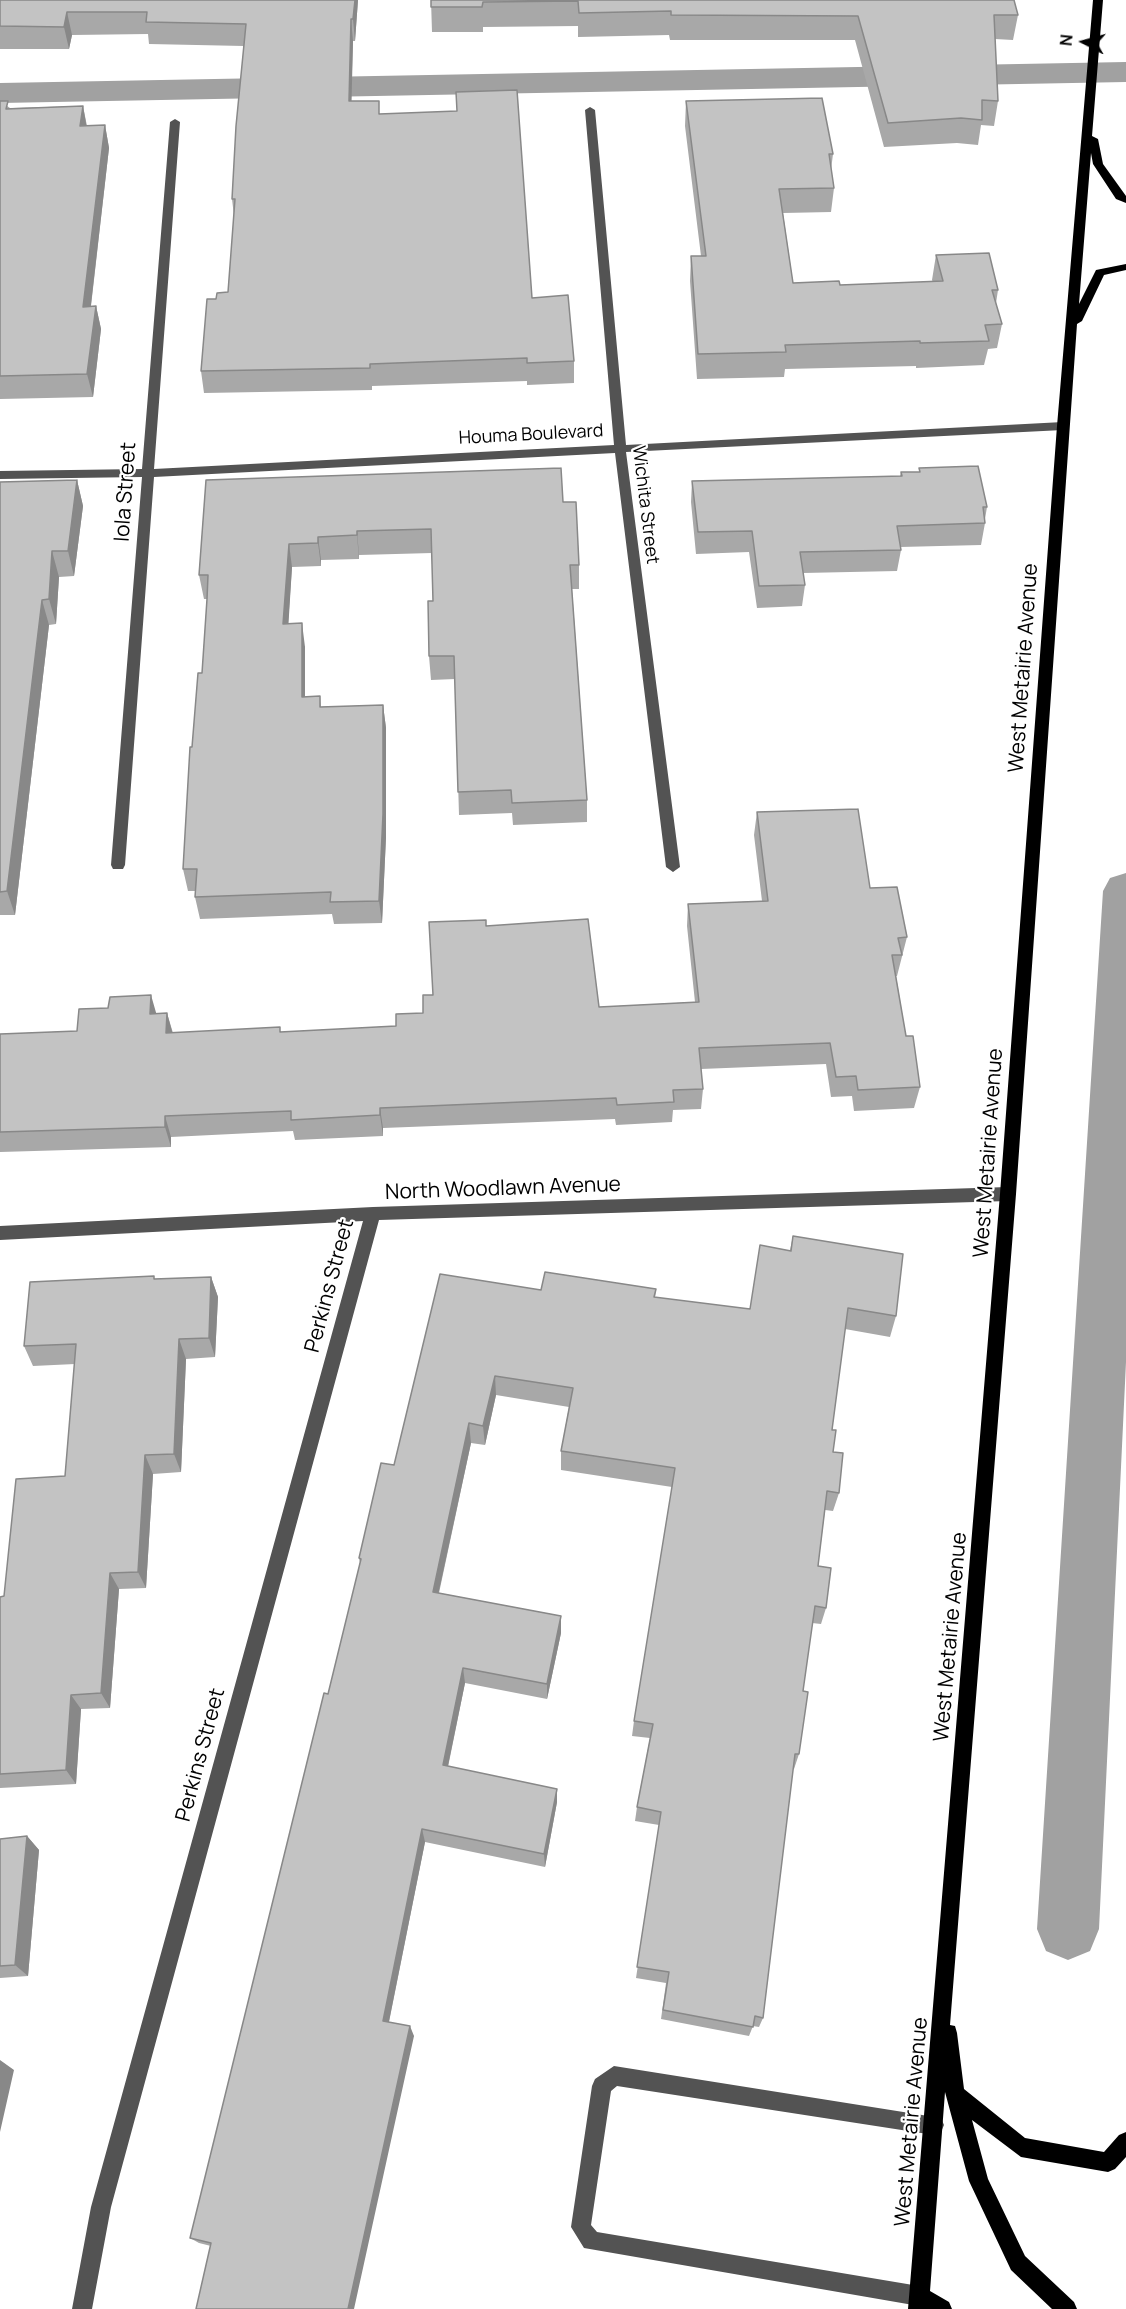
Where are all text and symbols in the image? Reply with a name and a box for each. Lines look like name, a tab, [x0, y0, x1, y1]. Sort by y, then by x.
north arrow	[1054, 12, 1114, 72]
text: N	[1055, 33, 1078, 47]
street label: Houma Boulevard	[458, 420, 604, 450]
street label: Iola Street	[110, 441, 142, 543]
street label: Wichita Street	[627, 445, 663, 565]
street label: West Metairie Avenue	[1004, 562, 1044, 774]
street label: West Metairie Avenue	[969, 1047, 1009, 1259]
street label: North Woodlawn Avenue	[385, 1172, 621, 1206]
street label: Perkins Street	[300, 1216, 360, 1356]
street label: West Metairie Avenue	[929, 1531, 973, 1743]
street label: Perkins Street	[171, 1685, 231, 1825]
street label: West Metairie Avenue	[890, 2016, 934, 2228]

